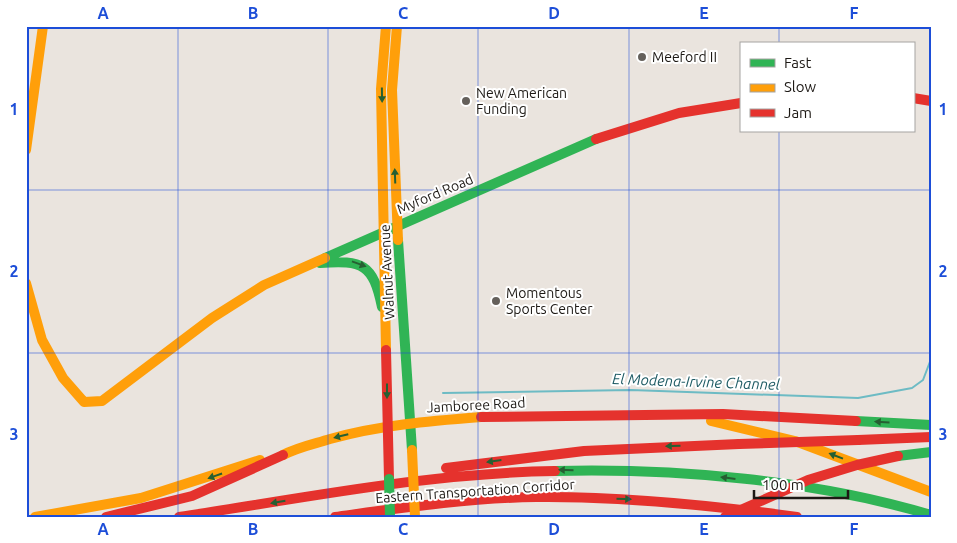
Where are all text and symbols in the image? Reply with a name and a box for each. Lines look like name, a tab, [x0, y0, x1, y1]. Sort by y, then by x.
text: A	[97, 4, 109, 22]
text: B	[248, 4, 258, 22]
text: C	[398, 4, 408, 22]
text: D	[548, 4, 560, 22]
text: E	[699, 4, 709, 22]
text: F	[850, 4, 859, 22]
legend	[740, 42, 914, 132]
place label: Meeford II	[652, 49, 717, 65]
marker: Meeford II	[636, 51, 648, 63]
text: Fast	[784, 54, 812, 71]
text: Slow	[784, 78, 817, 95]
place label: New American Funding	[476, 85, 567, 117]
one-way arrow	[378, 88, 386, 104]
marker: New American Funding	[460, 95, 472, 107]
text: 1	[9, 100, 19, 118]
text: 1	[938, 100, 948, 118]
text: Jam	[784, 104, 812, 121]
one-way arrow	[391, 168, 399, 184]
street label: Myford Road	[394, 171, 476, 217]
street label: Walnut Avenue	[377, 224, 397, 320]
one-way arrow	[352, 260, 367, 268]
text: 2	[9, 262, 19, 280]
text: 2	[938, 262, 948, 280]
place label: Momentous Sports Center	[506, 285, 593, 317]
marker: Momentous Sports Center	[490, 295, 502, 307]
water label: El Modena-Irvine Channel	[612, 370, 781, 393]
one-way arrow	[383, 383, 391, 399]
street label: Jamboree Road	[426, 394, 526, 416]
one-way arrow	[874, 418, 890, 426]
text: 3	[9, 425, 19, 443]
text: 3	[938, 425, 948, 443]
one-way arrow	[333, 432, 348, 440]
one-way arrow	[665, 442, 681, 450]
one-way arrow	[829, 451, 843, 459]
one-way arrow	[485, 457, 501, 465]
one-way arrow	[558, 466, 574, 474]
scale bar	[754, 468, 848, 500]
one-way arrow	[208, 473, 223, 480]
one-way arrow	[720, 474, 736, 482]
street label: Eastern Transportation Corridor	[375, 476, 576, 506]
text: 100 m	[762, 476, 804, 493]
one-way arrow	[616, 495, 632, 503]
one-way arrow	[269, 498, 285, 506]
text: A	[97, 520, 109, 538]
text: B	[248, 520, 258, 538]
text: C	[398, 520, 408, 538]
text: D	[548, 520, 560, 538]
text: E	[699, 520, 709, 538]
text: F	[850, 520, 859, 538]

